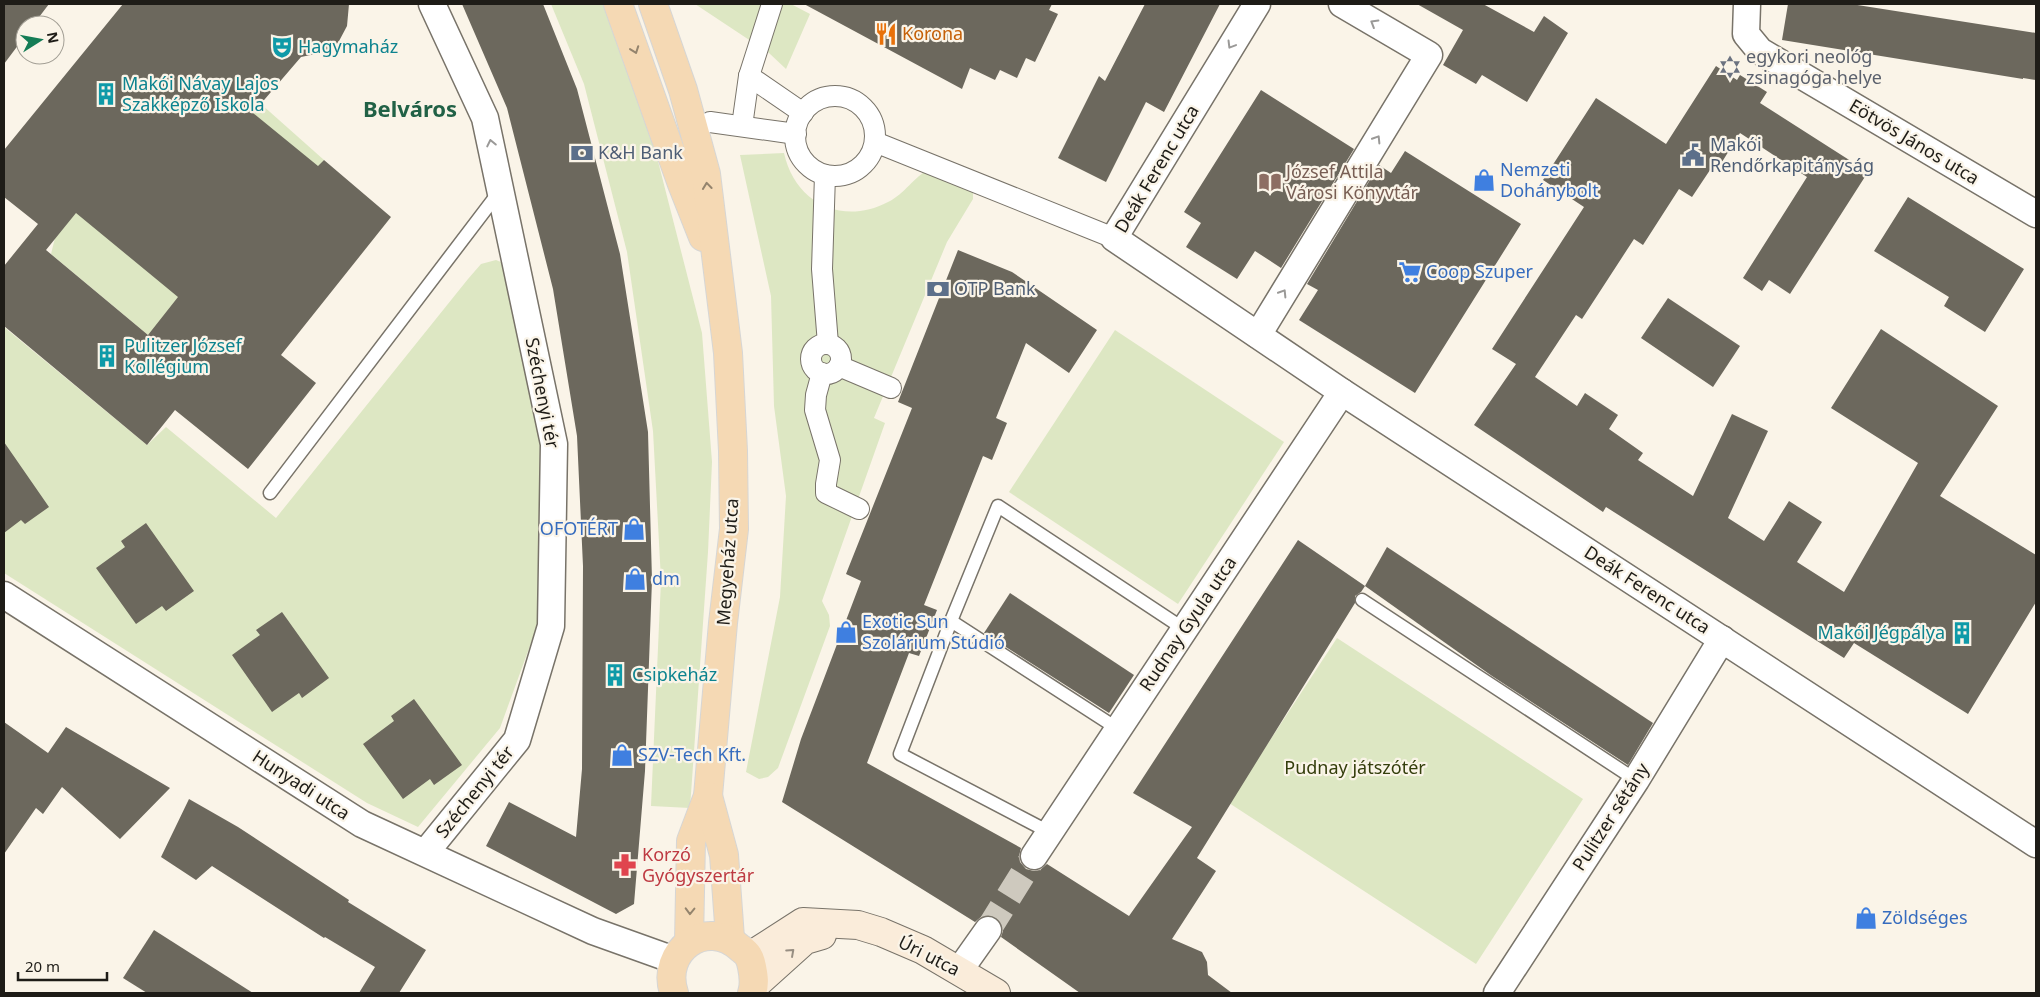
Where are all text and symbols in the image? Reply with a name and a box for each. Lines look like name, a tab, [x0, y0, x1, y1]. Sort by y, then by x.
north arrow	[15, 15, 65, 65]
one-way arrow	[1371, 19, 1380, 29]
restaurant icon: Korona	[873, 21, 899, 47]
place label: Korona	[902, 21, 963, 45]
text: N	[43, 30, 64, 45]
theatre icon: Hagymaház	[269, 34, 295, 60]
place label: Hagymaház	[298, 34, 398, 58]
one-way arrow	[1228, 40, 1238, 49]
place label: egykori neológ zsinagóga helye	[1746, 44, 1882, 89]
one-way arrow	[629, 45, 639, 53]
synagogue icon: egykori neológ zsinagóga helye	[1717, 54, 1743, 80]
place label: Makói Návay Lajos Szakképző Iskola	[122, 71, 279, 116]
building icon: Makói Návay Lajos Szakképző Iskola	[93, 81, 119, 107]
district label: Belváros	[363, 93, 457, 123]
street label: Eötvös János utca	[1845, 93, 1984, 189]
street label: Deák Ferenc utca	[1108, 100, 1204, 237]
place label: Makói Rendőrkapitányság	[1710, 132, 1874, 177]
one-way arrow	[1371, 136, 1380, 145]
one-way arrow	[486, 138, 496, 147]
bank icon: K&H Bank	[569, 140, 595, 166]
place label: K&H Bank	[598, 140, 683, 164]
public building icon: Makói Rendőrkapitányság	[1680, 142, 1706, 168]
place label: Nemzeti Dohánybolt	[1500, 157, 1599, 202]
place label: József Attila Városi Könyvtár	[1284, 159, 1419, 204]
shop icon: Nemzeti Dohánybolt	[1471, 167, 1497, 193]
library icon: József Attila Városi Könyvtár	[1257, 169, 1283, 195]
one-way arrow	[702, 182, 713, 190]
supermarket icon: Coop Szuper	[1397, 259, 1423, 285]
place label: Coop Szuper	[1426, 259, 1534, 283]
bank icon: OTP Bank	[925, 276, 951, 302]
place label: OTP Bank	[954, 276, 1036, 300]
one-way arrow	[1276, 289, 1286, 298]
place label: Pulitzer József Kollégium	[124, 333, 242, 378]
street label: Széchenyi tér	[521, 335, 566, 451]
building icon: Pulitzer József Kollégium	[94, 343, 120, 369]
street label: Megyeház utca	[711, 497, 743, 626]
place label: OFOTÉRT	[540, 516, 618, 540]
shop icon: OFOTÉRT	[621, 516, 647, 542]
street label: Deák Ferenc utca	[1580, 540, 1715, 639]
street label: Rudnay Gyula utca	[1133, 551, 1241, 696]
shop icon: dm	[622, 566, 648, 592]
place label: dm	[652, 566, 680, 590]
place label: Exotic Sun Szolárium Stúdió	[862, 609, 1005, 654]
shop icon: Exotic Sun Szolárium Stúdió	[833, 619, 859, 645]
place label: Makói Jégpálya	[1818, 620, 1945, 644]
building icon: Makói Jégpálya	[1949, 620, 1975, 646]
building icon: Csipkeház	[602, 662, 628, 688]
place label: Csipkeház	[632, 662, 717, 686]
street label: Széchenyi tér	[430, 740, 519, 842]
shop icon: SZV-Tech Kft.	[609, 742, 635, 768]
place label: SZV-Tech Kft.	[638, 742, 746, 766]
street label: Hunyadi utca	[248, 744, 355, 825]
park label: Pudnay játszótér	[1284, 755, 1426, 779]
street label: Pulitzer sétány	[1566, 757, 1654, 875]
place label: Korzó Gyógyszertár	[642, 842, 755, 887]
pharmacy icon: Korzó Gyógyszertár	[612, 852, 638, 878]
shop icon: Zöldséges	[1853, 905, 1879, 931]
place label: Zöldséges	[1882, 905, 1968, 929]
one-way arrow	[685, 908, 695, 916]
street label: Úri utca	[894, 929, 964, 981]
one-way arrow	[786, 949, 795, 958]
scale bar	[18, 950, 106, 982]
text: 20 m	[25, 956, 60, 976]

